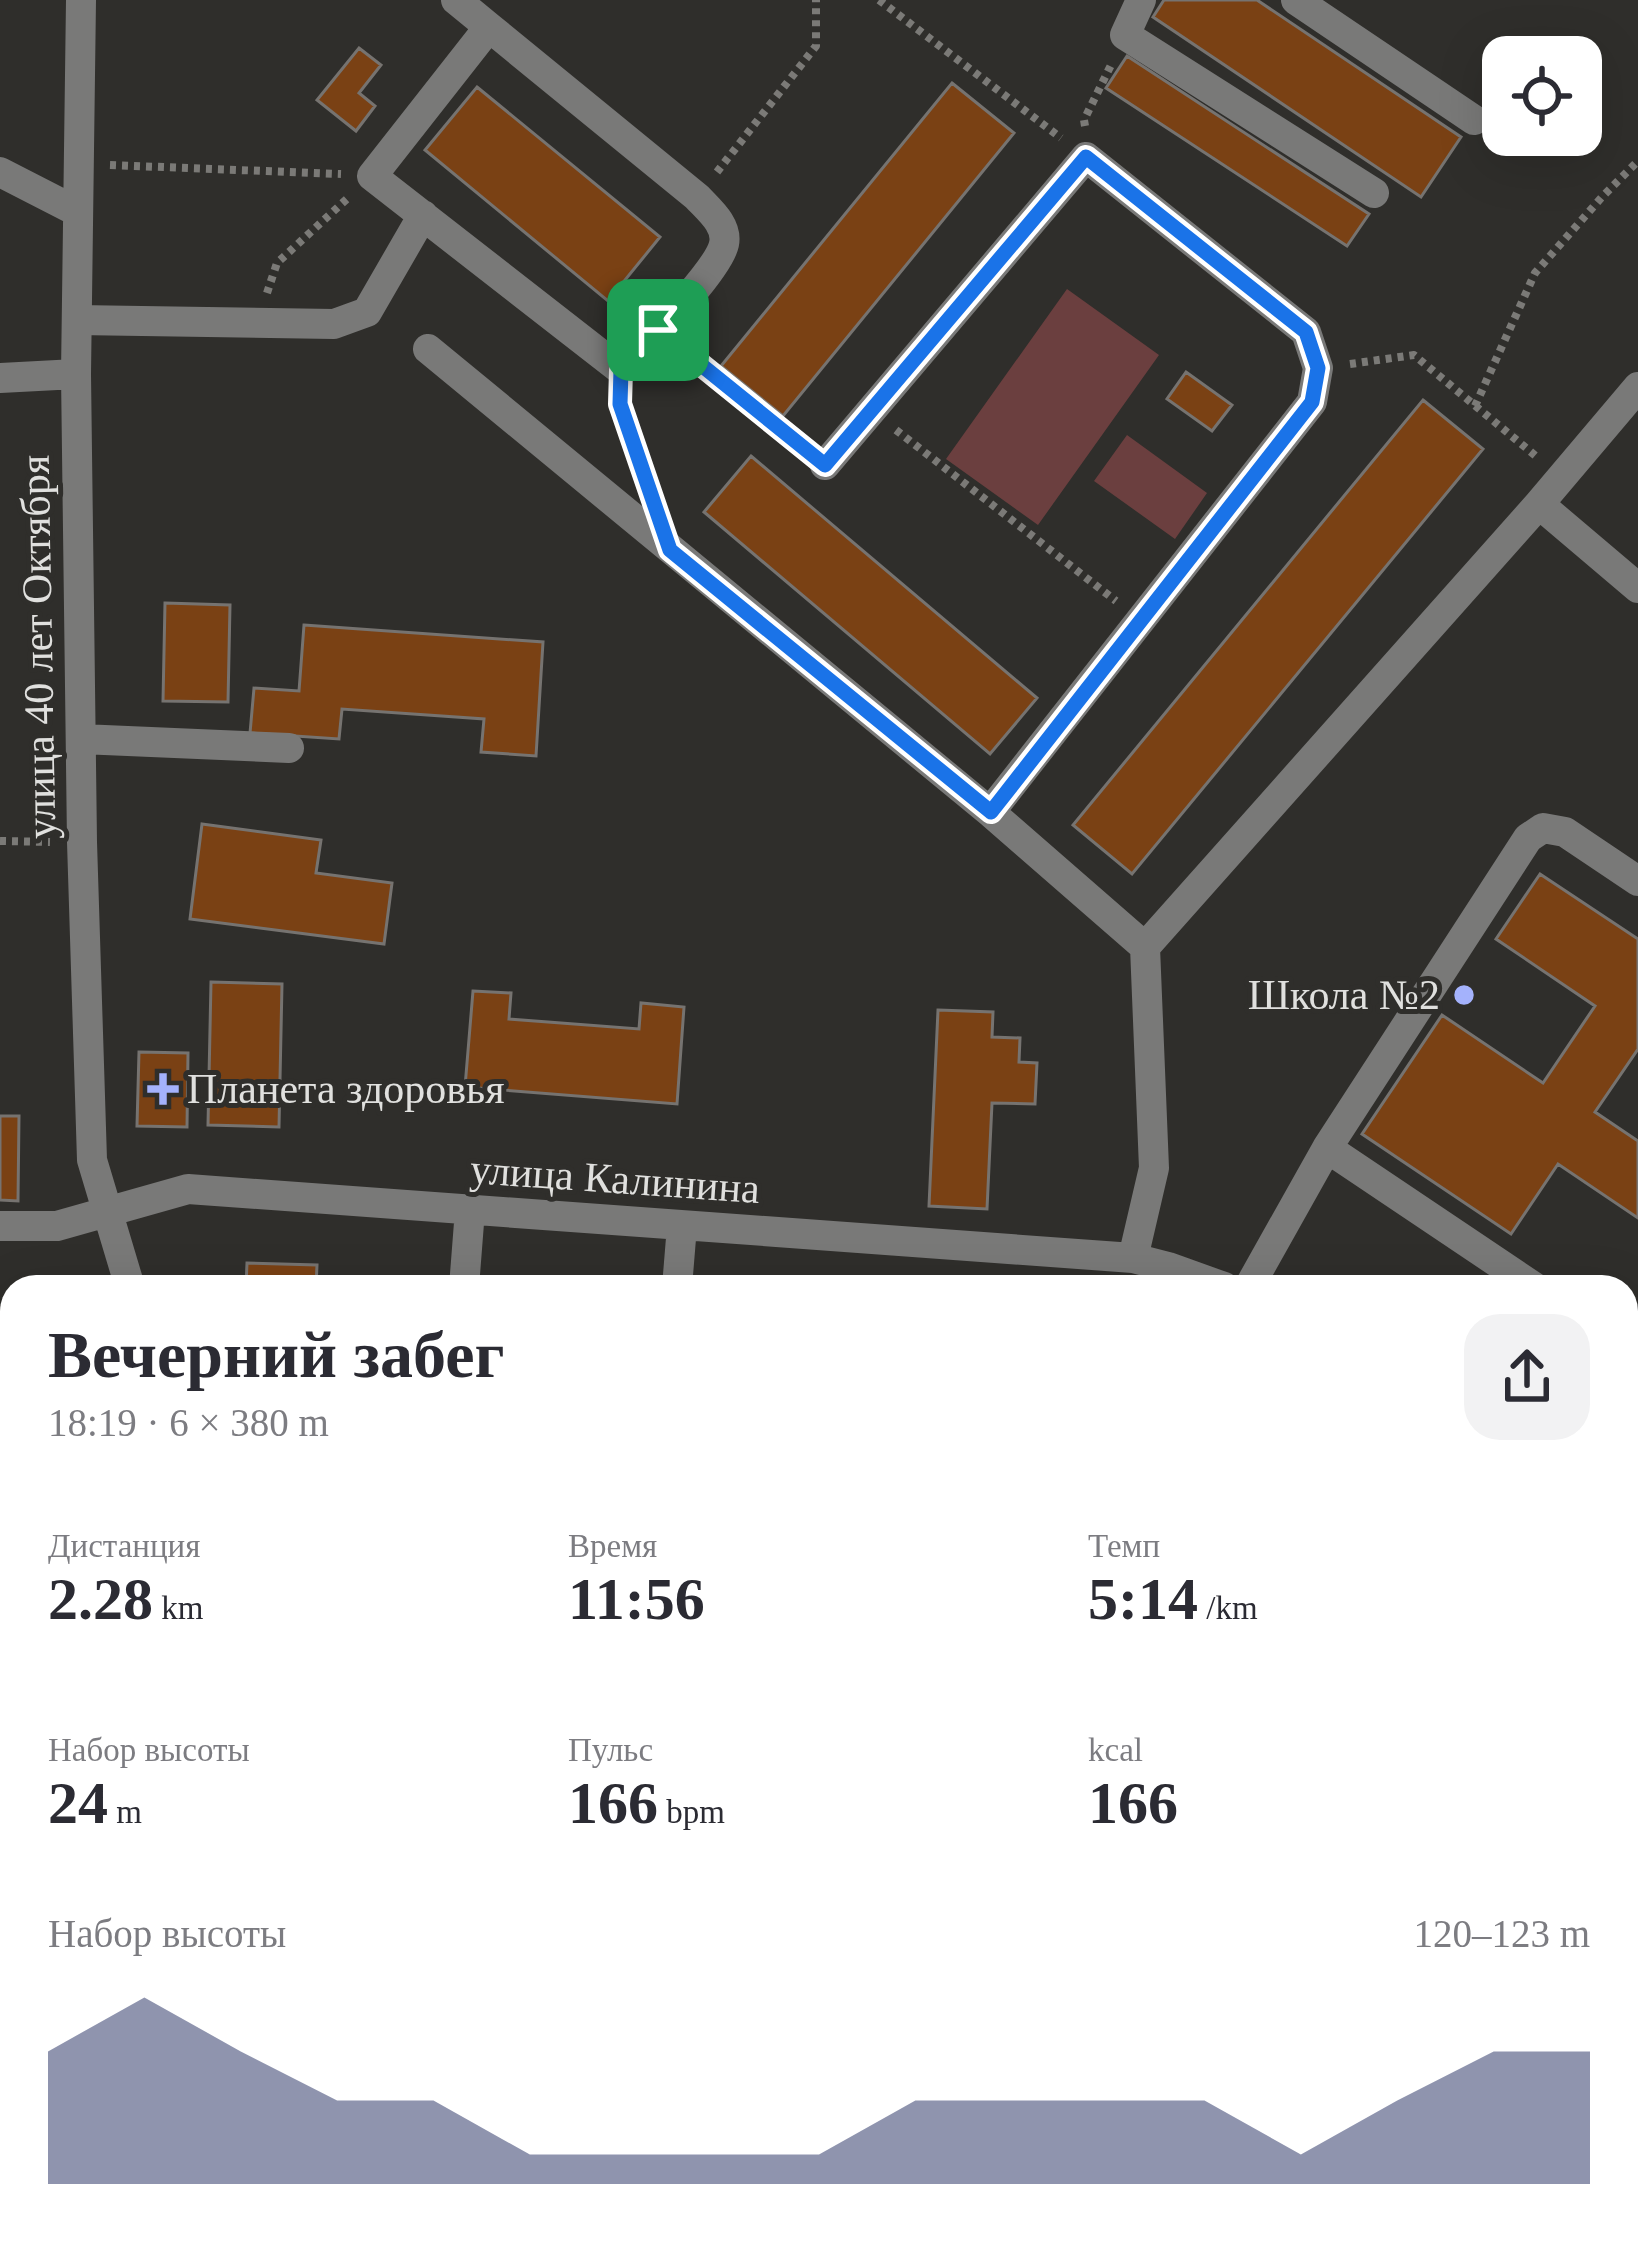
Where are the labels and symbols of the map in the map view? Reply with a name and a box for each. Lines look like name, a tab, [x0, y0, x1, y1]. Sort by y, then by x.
pin	[607, 279, 709, 381]
street label: улица 40 лет Октября	[12, 455, 64, 839]
place label: Школа №2	[1248, 972, 1440, 1018]
marker: Школа №2	[1451, 982, 1477, 1008]
place label: Планета здоровья	[187, 1066, 505, 1112]
marker: Планета здоровья	[150, 1076, 176, 1102]
street label: улица Калинина	[469, 1146, 762, 1212]

